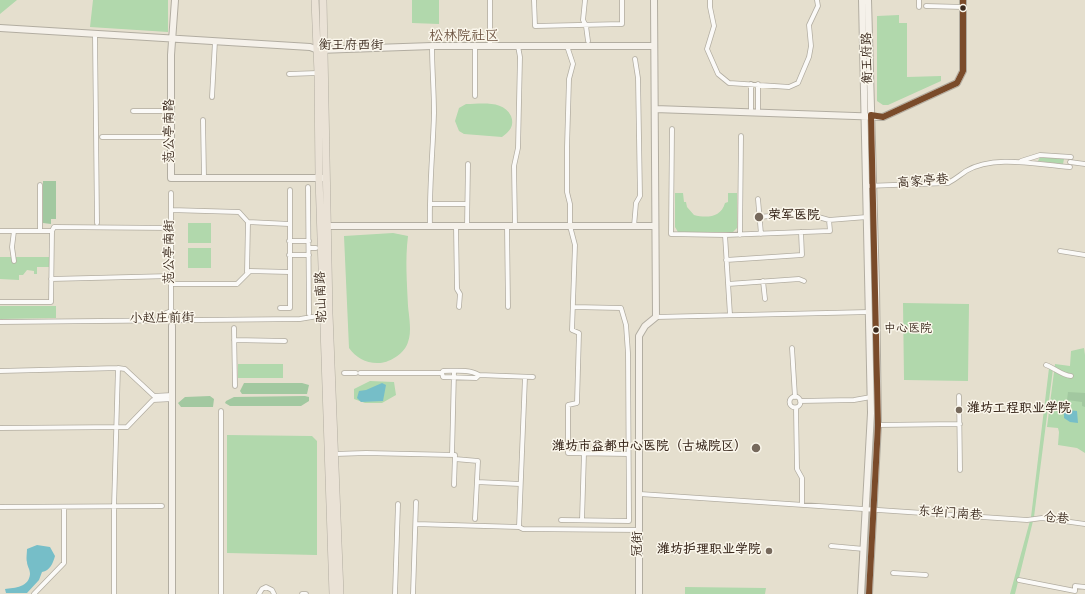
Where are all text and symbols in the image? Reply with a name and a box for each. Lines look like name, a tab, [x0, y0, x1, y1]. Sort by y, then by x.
unlabelled marker	[958, 3, 968, 13]
district label: 松林院社区	[429, 30, 499, 46]
street label: 衡王府路	[861, 32, 877, 84]
street label: 衡王府西街	[319, 39, 383, 55]
street label: 范公亭南路	[163, 99, 179, 163]
street label: 高家亭巷	[896, 173, 950, 193]
place label: 荣军医院	[768, 209, 820, 225]
marker: 荣军医院	[753, 211, 765, 223]
street label: 范公亭南街	[163, 220, 179, 284]
street label: 驼山南路	[314, 271, 332, 323]
street label: 小赵庄前街	[129, 312, 195, 328]
place label: 中心医院	[884, 323, 932, 337]
marker: 中心医院	[871, 325, 881, 335]
place label: 潍坊工程职业学院	[967, 402, 1071, 418]
marker: 潍坊工程职业学院	[954, 405, 964, 415]
place label: 潍坊市益都中心医院（古城院区）	[552, 440, 747, 456]
marker: 潍坊市益都中心医院（古城院区）	[750, 442, 762, 454]
street label: 东华门南巷	[917, 505, 983, 525]
street label: 仓巷	[1042, 511, 1070, 529]
street label: 冠街	[631, 531, 647, 557]
place label: 潍坊护理职业学院	[657, 543, 761, 559]
marker: 潍坊护理职业学院	[764, 546, 774, 556]

